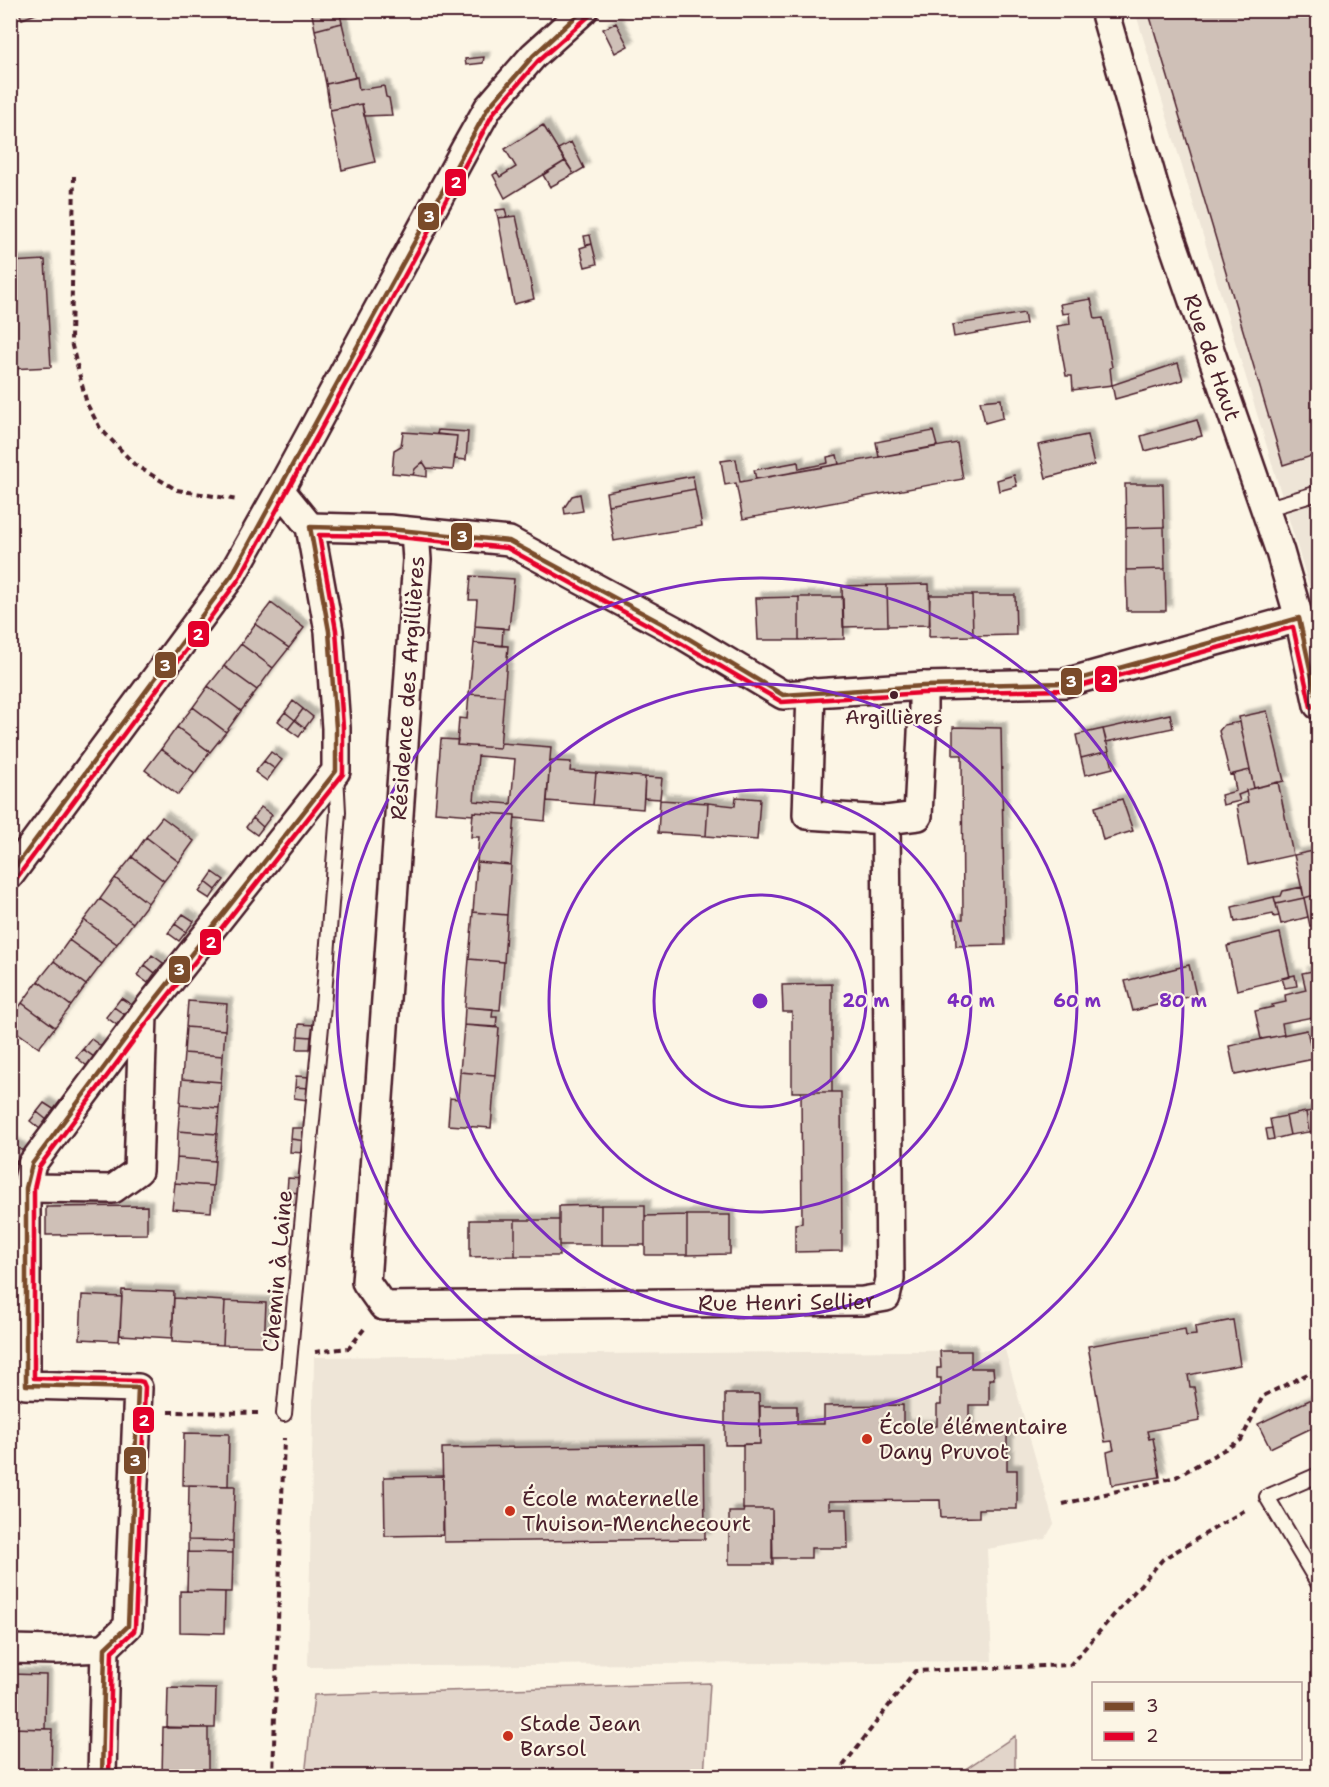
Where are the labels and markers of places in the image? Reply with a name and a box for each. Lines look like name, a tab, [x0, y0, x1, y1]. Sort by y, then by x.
marker: Argillières	[888, 689, 900, 701]
place label: Argillières	[845, 704, 943, 730]
centre of rings	[750, 991, 770, 1011]
place label: École élémentaire Dany Pruvot	[879, 1412, 1068, 1466]
marker: École élémentaire Dany Pruvot	[860, 1432, 874, 1446]
place label: École maternelle Thuison-Menchecourt	[522, 1484, 751, 1538]
marker: École maternelle Thuison-Menchecourt	[503, 1504, 517, 1518]
place label: Stade Jean Barsol	[520, 1709, 641, 1763]
marker: Stade Jean Barsol	[501, 1729, 515, 1743]

